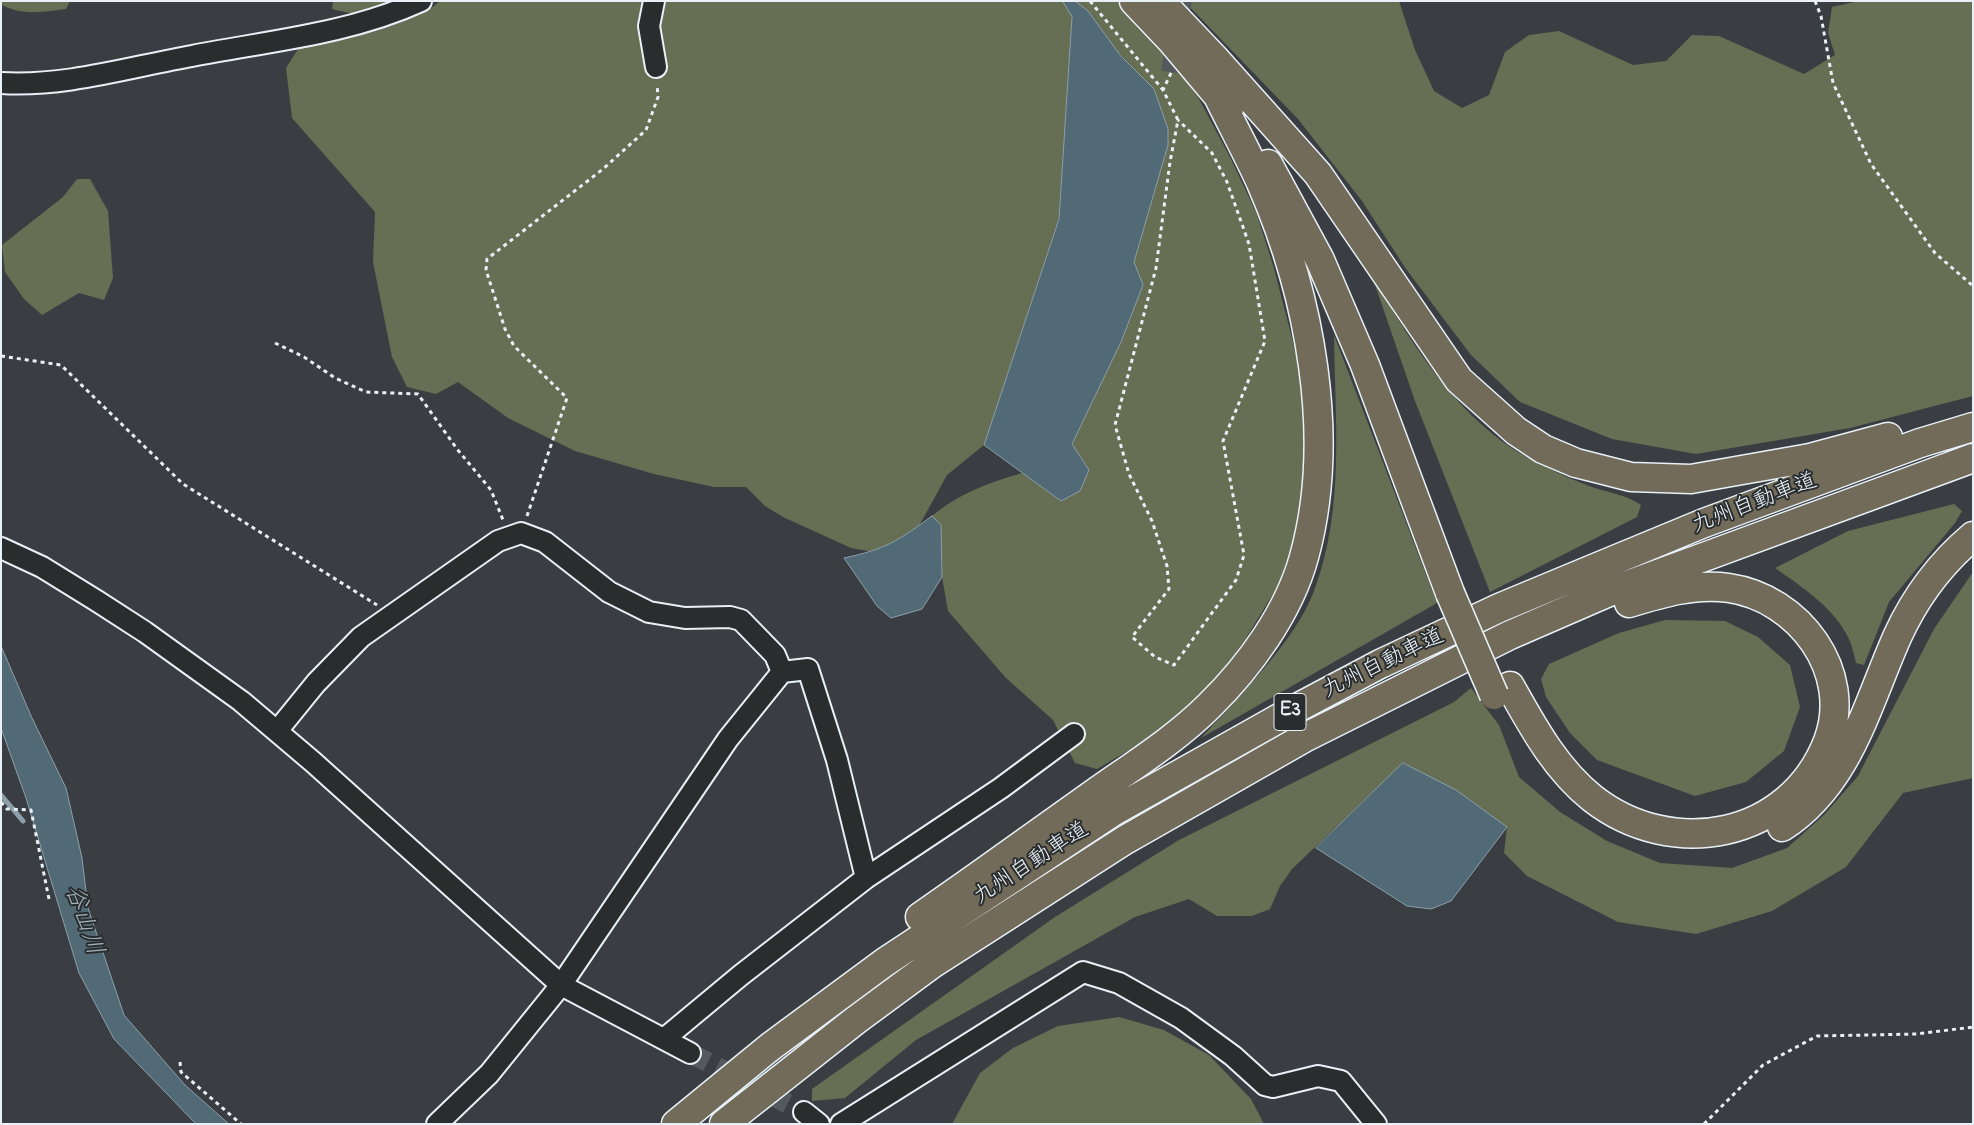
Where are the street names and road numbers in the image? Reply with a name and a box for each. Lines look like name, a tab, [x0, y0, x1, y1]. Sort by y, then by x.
street label: 九州自動車道	[1689, 469, 1821, 541]
street label: 九州自動車道	[1319, 624, 1449, 706]
road number: E3	[1274, 694, 1306, 730]
street label: 九州自動車道	[969, 818, 1095, 912]

